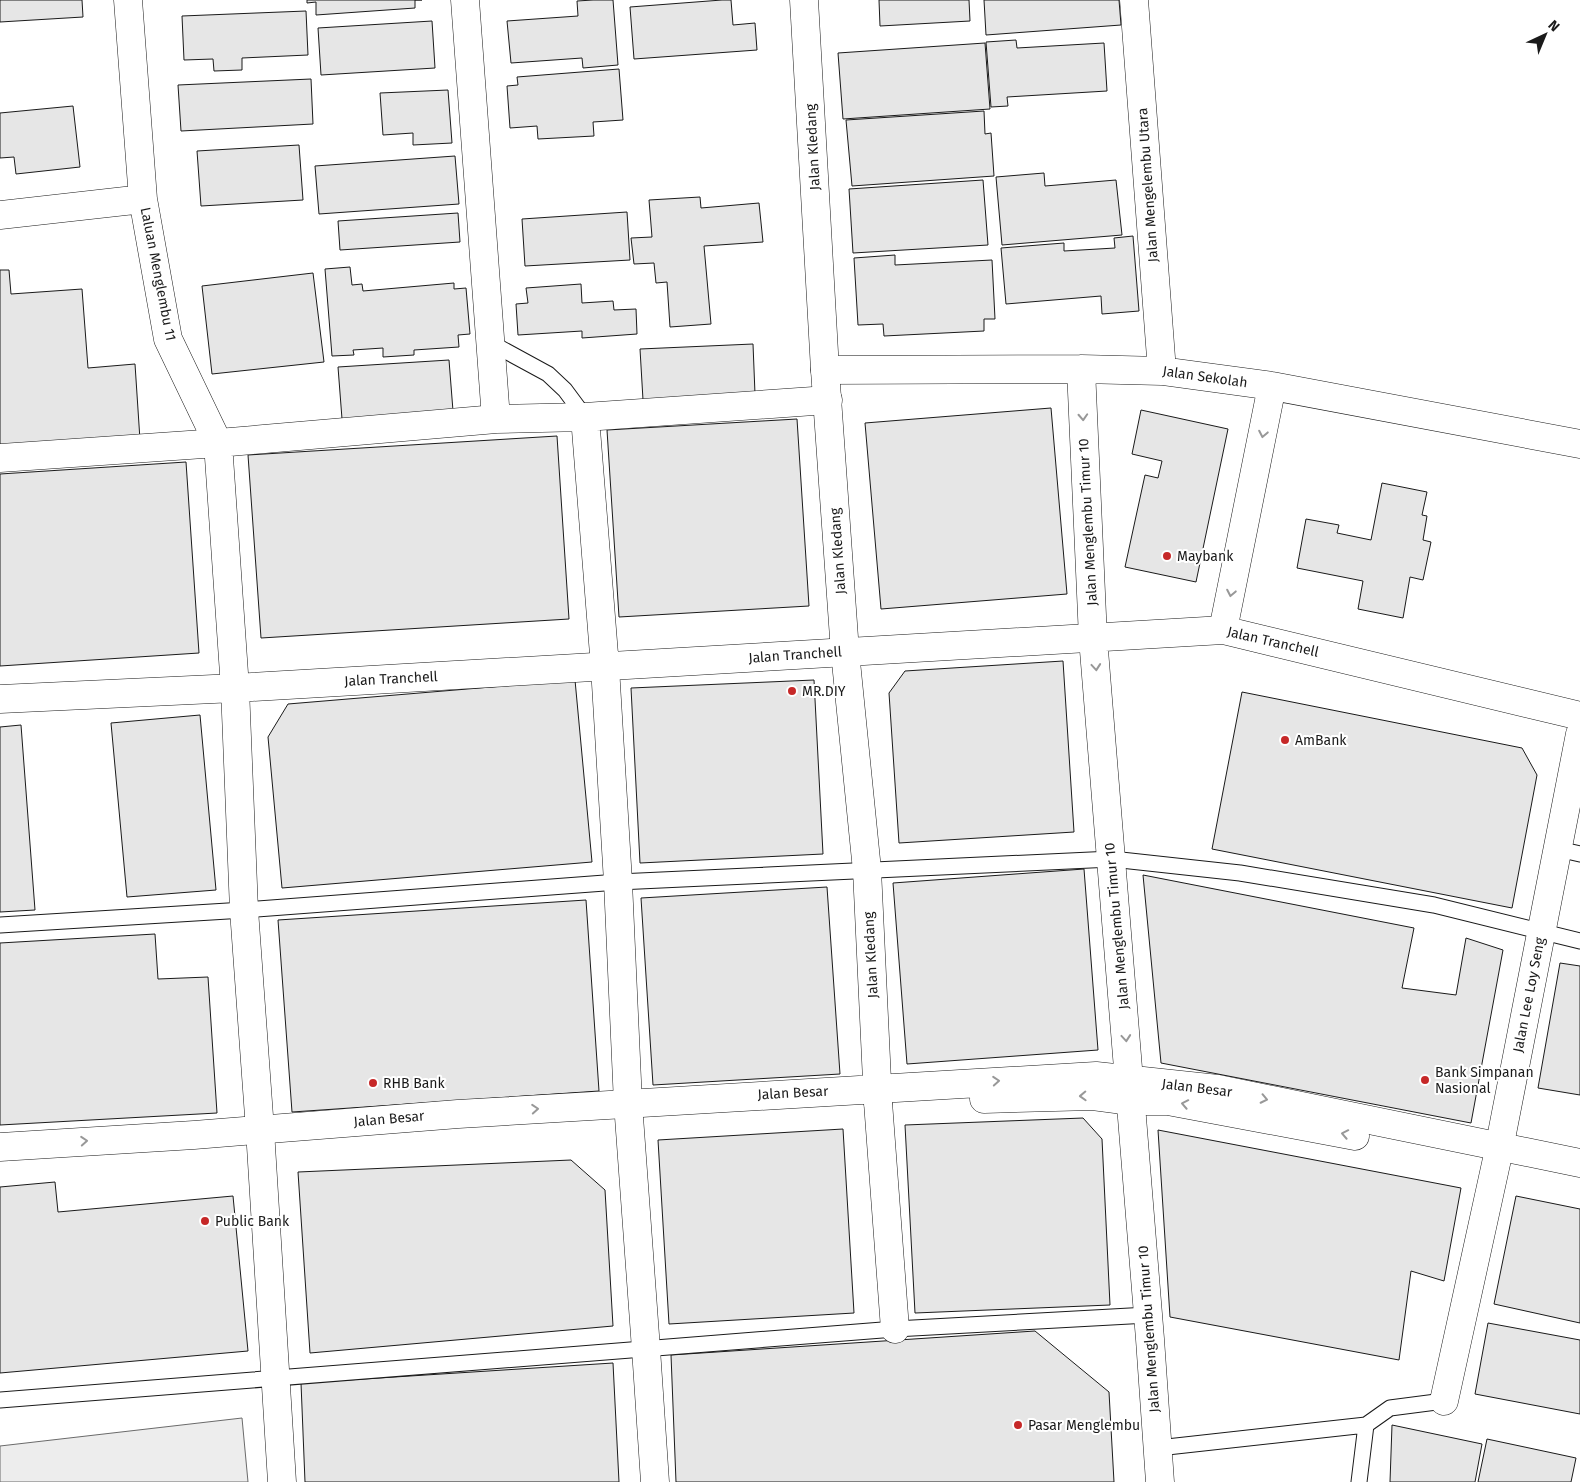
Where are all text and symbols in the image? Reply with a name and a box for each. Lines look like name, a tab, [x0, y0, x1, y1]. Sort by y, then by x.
north arrow	[1520, 10, 1570, 60]
text: N	[1544, 17, 1563, 35]
street label: Jalan Kledang	[802, 103, 824, 191]
street label: Jalan Mengelembu Utara	[1134, 107, 1162, 263]
street label: Laluan Menglembu 11	[137, 206, 179, 342]
street label: Jalan Sekolah	[1161, 363, 1249, 391]
one-way arrow	[1078, 414, 1088, 422]
one-way arrow	[1258, 429, 1269, 438]
street label: Jalan Menglembu Timur 10	[1075, 438, 1101, 606]
street label: Jalan Kledang	[826, 506, 850, 595]
place label: Maybank	[1177, 548, 1234, 565]
marker: Maybank	[1161, 550, 1173, 562]
one-way arrow	[1226, 589, 1237, 597]
street label: Jalan Tranchell	[1225, 623, 1321, 661]
street label: Jalan Tranchell	[748, 643, 842, 667]
one-way arrow	[1090, 663, 1101, 671]
street label: Jalan Tranchell	[344, 668, 438, 690]
place label: MR.DIY	[802, 683, 846, 700]
marker: MR.DIY	[786, 685, 798, 697]
place label: AmBank	[1295, 732, 1347, 749]
marker: AmBank	[1279, 734, 1291, 746]
street label: Jalan Menglembu Timur 10	[1101, 842, 1133, 1010]
street label: Jalan Kledang	[860, 911, 882, 999]
street label: Jalan Lee Loy Seng	[1509, 935, 1549, 1054]
one-way arrow	[1120, 1035, 1131, 1043]
place label: Bank Simpanan Nasional	[1435, 1064, 1534, 1097]
marker: Bank Simpanan Nasional	[1419, 1074, 1431, 1086]
place label: RHB Bank	[383, 1075, 446, 1092]
one-way arrow	[992, 1075, 1000, 1086]
street label: Jalan Besar	[1161, 1075, 1234, 1101]
marker: RHB Bank	[367, 1077, 379, 1089]
street label: Jalan Besar	[757, 1083, 829, 1103]
one-way arrow	[1079, 1091, 1087, 1102]
one-way arrow	[1260, 1093, 1269, 1103]
one-way arrow	[1181, 1100, 1190, 1110]
one-way arrow	[532, 1103, 540, 1114]
street label: Jalan Besar	[353, 1107, 426, 1131]
one-way arrow	[1341, 1130, 1349, 1140]
one-way arrow	[80, 1136, 88, 1147]
place label: Public Bank	[215, 1213, 290, 1230]
marker: Public Bank	[199, 1215, 211, 1227]
street label: Jalan Menglembu Timur 10	[1135, 1245, 1163, 1413]
place label: Pasar Menglembu	[1028, 1417, 1140, 1434]
marker: Pasar Menglembu	[1012, 1419, 1024, 1431]

